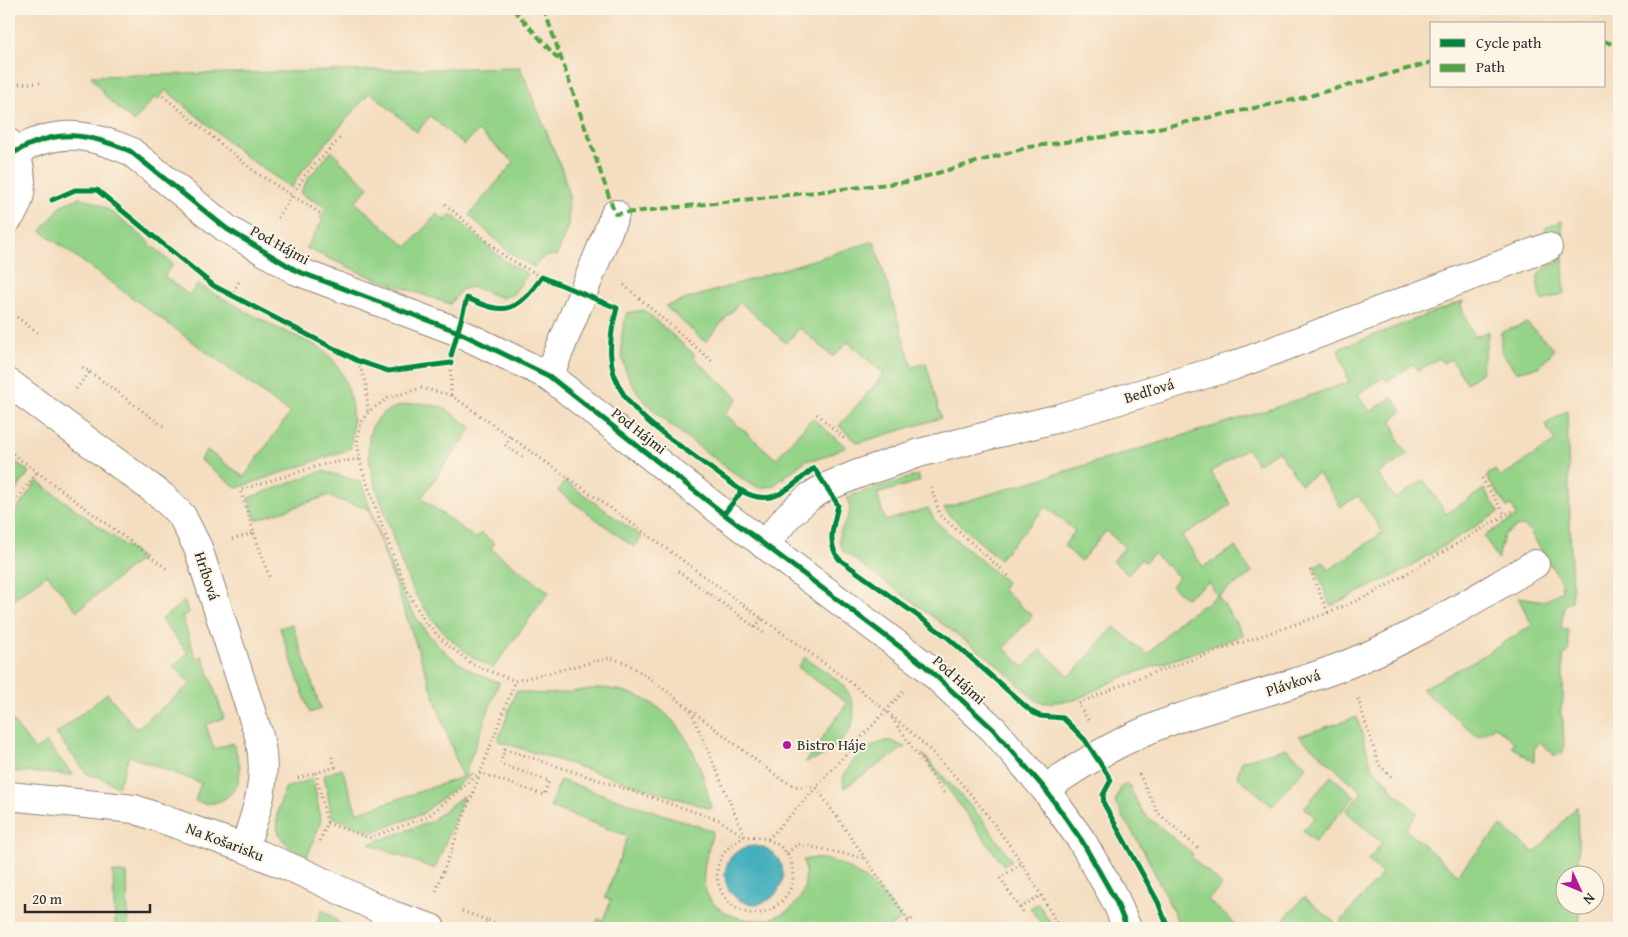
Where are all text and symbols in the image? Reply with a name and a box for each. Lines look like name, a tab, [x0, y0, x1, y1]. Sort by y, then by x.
legend	[1430, 22, 1606, 88]
text: Cycle path	[1476, 32, 1542, 53]
text: Path	[1476, 56, 1505, 77]
street label: Pod Hájmi	[247, 220, 314, 269]
street label: Bedľová	[1121, 373, 1176, 408]
street label: Pod Hájmi	[607, 402, 671, 459]
street label: Hríbová	[190, 549, 225, 603]
street label: Pod Hájmi	[928, 650, 990, 709]
street label: Plávková	[1263, 664, 1323, 701]
place label: Bistro Háje	[797, 734, 866, 755]
marker: Bistro Háje	[781, 739, 793, 751]
street label: Na Košarisku	[183, 817, 268, 866]
north arrow	[1556, 864, 1606, 914]
scale bar	[25, 882, 150, 914]
text: 20 m	[32, 888, 63, 909]
text: N	[1578, 889, 1600, 910]

